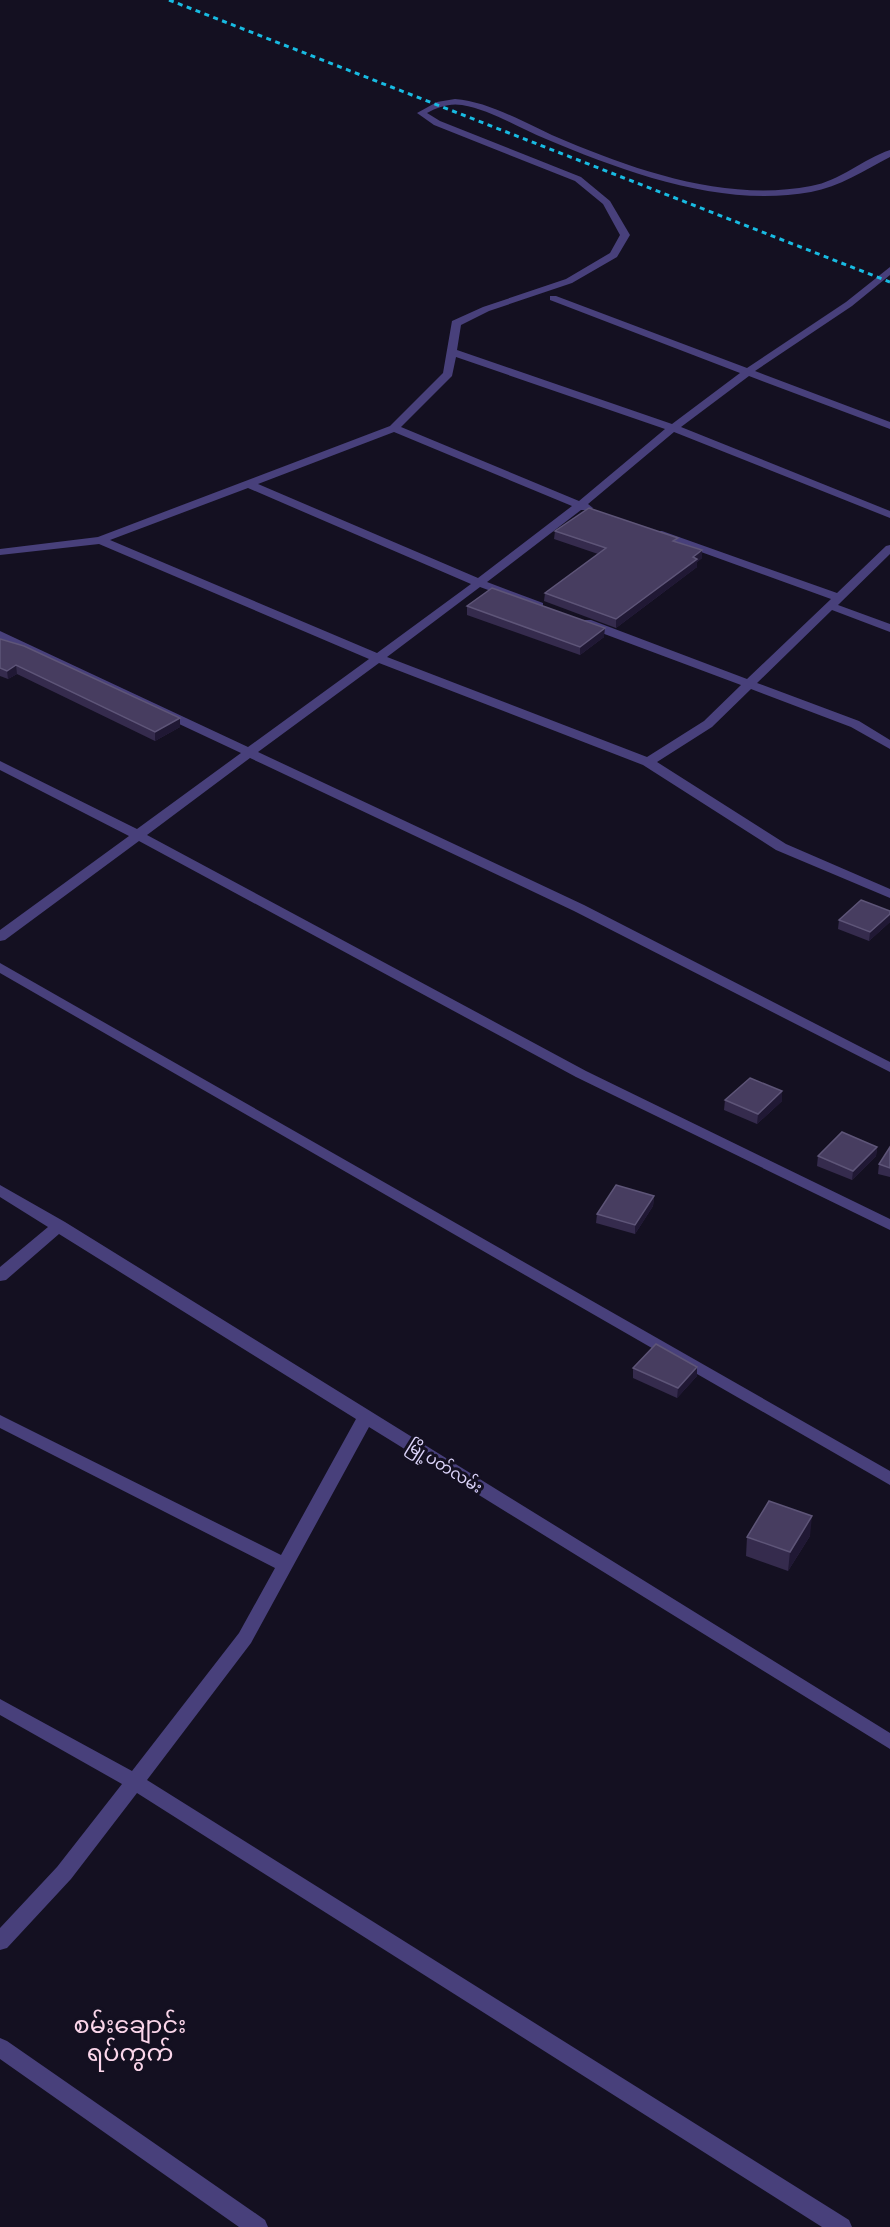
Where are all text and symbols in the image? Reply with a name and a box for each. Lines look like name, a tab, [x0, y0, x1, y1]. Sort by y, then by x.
street label: မြို့ပတ်လမ်း	[401, 1434, 487, 1500]
district label: စမ်းချောင်း ရပ်ကွက်	[74, 2009, 186, 2072]

